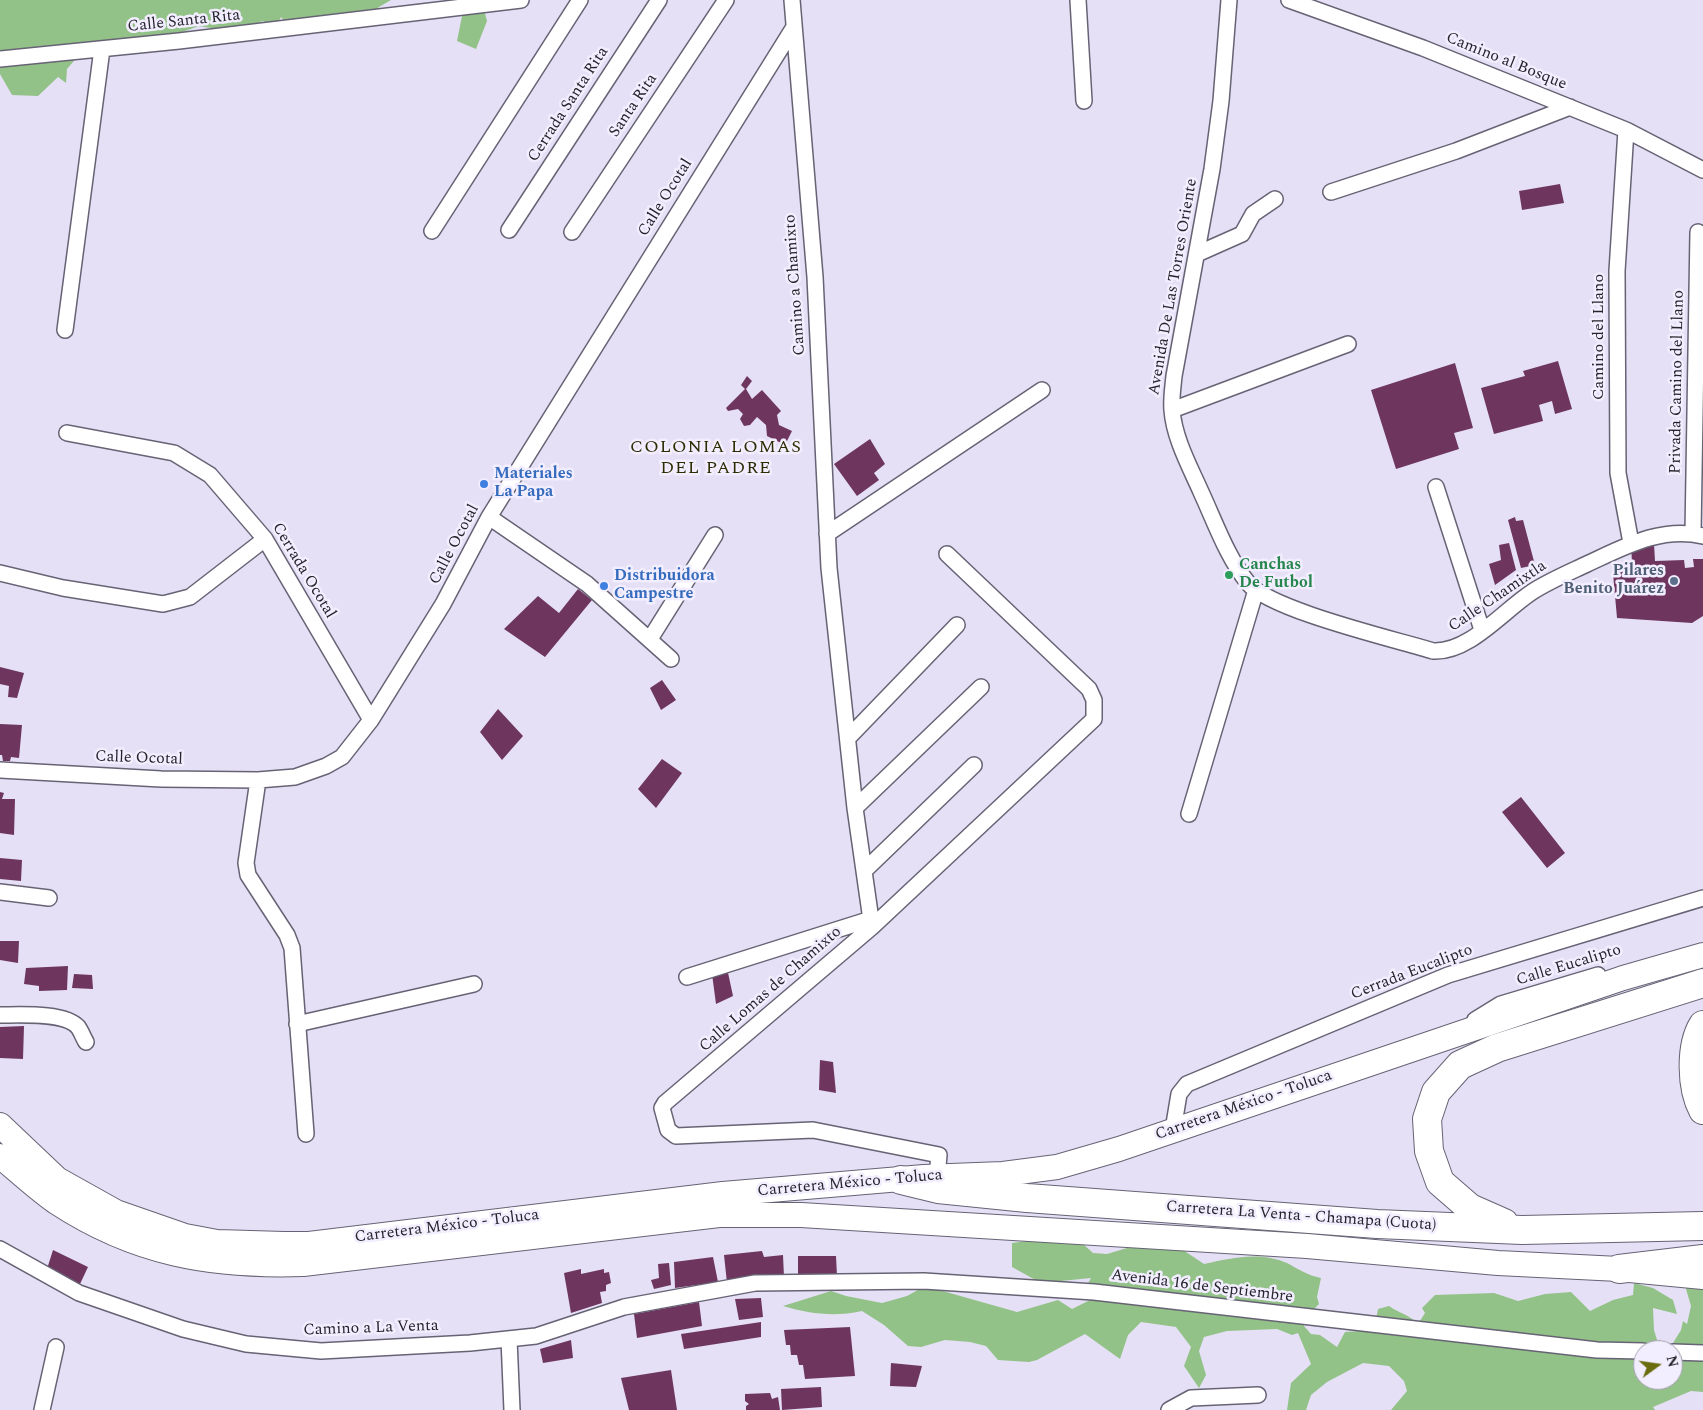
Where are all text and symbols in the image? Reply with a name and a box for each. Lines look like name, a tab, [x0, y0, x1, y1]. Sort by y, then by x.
street label: Calle Santa Rita	[127, 7, 241, 37]
street label: Camino al Bosque	[1443, 29, 1569, 95]
street label: Cerrada Santa Rita	[525, 44, 613, 166]
street label: Santa Rita	[606, 71, 662, 141]
street label: Calle Ocotal	[635, 156, 697, 240]
street label: Avenida De Las Torres Oriente	[1145, 177, 1203, 397]
street label: Camino a Chamixto	[781, 214, 811, 356]
street label: Camino del Llano	[1590, 274, 1610, 400]
street label: Privada Camino del Llano	[1667, 290, 1689, 474]
district label: COLONIA LOMAS DEL PADRE	[628, 437, 804, 479]
place label: Materiales La Papa	[494, 465, 573, 503]
marker: Materiales La Papa	[478, 478, 490, 490]
street label: Calle Ocotal	[426, 502, 484, 588]
street label: Cerrada Ocotal	[267, 520, 339, 622]
place label: Canchas De Futbol	[1239, 556, 1313, 594]
street label: Calle Chamixtla	[1445, 557, 1551, 637]
place label: Pilares Benito Juárez	[1563, 562, 1664, 600]
place label: Distribuidora Campestre	[614, 567, 715, 605]
marker: Canchas De Futbol	[1223, 569, 1235, 581]
marker: Pilares Benito Juárez	[1668, 575, 1680, 587]
marker: Distribuidora Campestre	[598, 580, 610, 592]
street label: Calle Ocotal	[95, 748, 183, 770]
street label: Calle Lomas de Chamixto	[696, 923, 846, 1057]
street label: Cerrada Eucalipto	[1348, 941, 1476, 1005]
street label: Calle Eucalipto	[1514, 941, 1624, 991]
street label: Carretera México - Toluca	[1153, 1067, 1335, 1145]
street label: Carretera México - Toluca	[757, 1166, 943, 1202]
street label: Carretera La Venta - Chamapa (Cuota)	[1165, 1198, 1437, 1236]
street label: Carretera México - Toluca	[354, 1206, 540, 1248]
street label: Avenida 16 de Septiembre	[1110, 1266, 1294, 1308]
street label: Camino a La Venta	[303, 1317, 439, 1341]
north arrow	[1633, 1340, 1683, 1390]
text: N	[1660, 1353, 1684, 1370]

